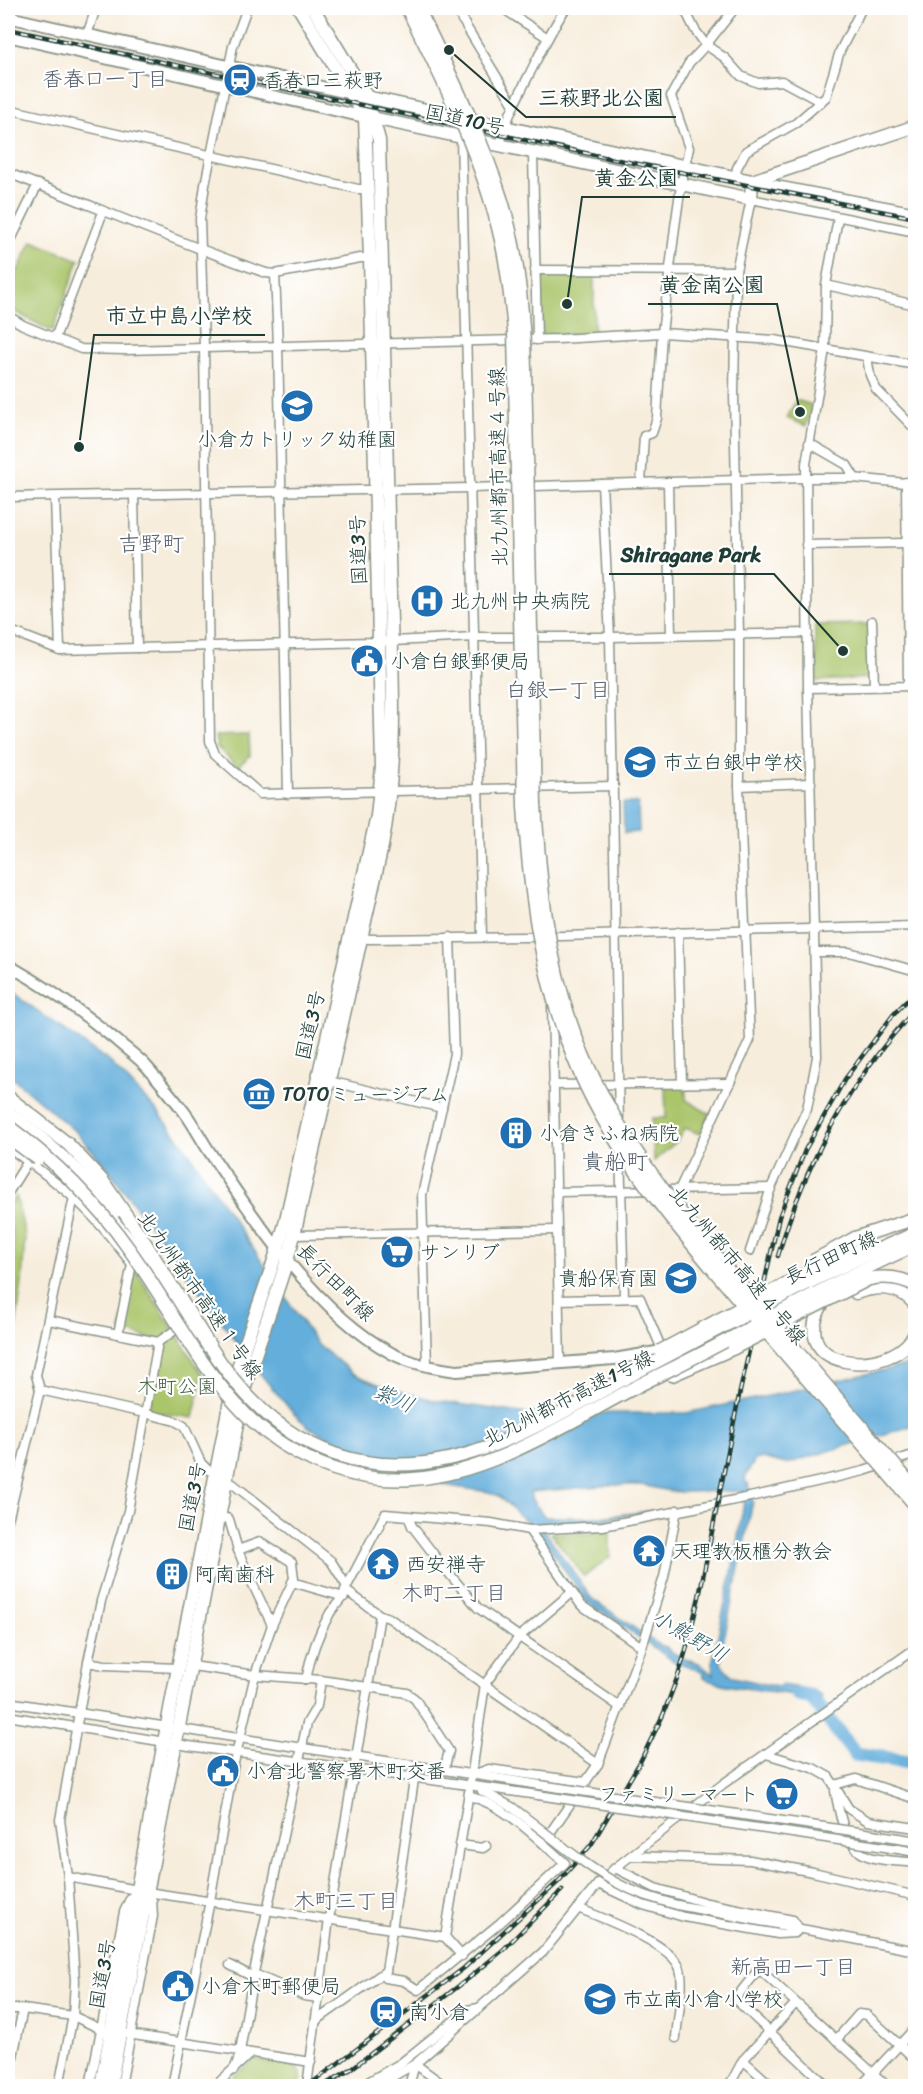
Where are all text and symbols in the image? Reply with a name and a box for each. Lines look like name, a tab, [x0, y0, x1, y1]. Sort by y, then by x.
district label: 香春口一丁目	[42, 60, 168, 98]
station icon: 香春口三萩野	[222, 62, 258, 98]
place label: 香春口三萩野	[263, 63, 383, 98]
callout: 三萩野北公園	[526, 78, 676, 117]
text: 三萩野北公園	[538, 79, 664, 117]
street label: 国道10号	[422, 94, 508, 145]
callout: 黄金公園	[582, 158, 690, 197]
text: 黄金公園	[594, 159, 678, 197]
callout: 黄金南公園	[648, 265, 777, 304]
text: 黄金南公園	[660, 266, 765, 304]
callout: 市立中島小学校	[94, 296, 265, 335]
text: 市立中島小学校	[106, 297, 253, 335]
street label: 北九州都市高速４号線	[479, 367, 518, 567]
school or university icon: 小倉カトリック幼稚園	[279, 388, 315, 424]
place label: 小倉カトリック幼稚園	[197, 422, 397, 457]
street label: 国道3号	[340, 514, 377, 586]
district label: 吉野町	[118, 524, 184, 563]
callout: Shiragane Park	[609, 535, 774, 574]
text: Shiragane Park	[620, 536, 761, 574]
hospital icon: 北九州中央病院	[409, 583, 445, 619]
place label: 北九州中央病院	[450, 584, 590, 619]
public building icon: 小倉白銀郵便局	[349, 643, 385, 679]
place label: 小倉白銀郵便局	[390, 644, 530, 679]
district label: 白銀一丁目	[506, 671, 611, 709]
school or university icon: 市立白銀中学校	[622, 744, 658, 780]
place label: 市立白銀中学校	[663, 745, 803, 780]
street label: 国道3号	[285, 987, 336, 1064]
museum icon: TOTOミュージアム	[241, 1076, 277, 1112]
place label: TOTOミュージアム	[282, 1077, 449, 1112]
building icon: 小倉きふね病院	[498, 1115, 534, 1151]
place label: 小倉きふね病院	[539, 1116, 679, 1151]
district label: 貴船町	[582, 1142, 648, 1181]
street label: 北九州都市高速４号線	[660, 1177, 815, 1353]
street label: 北九州都市高速１号線	[128, 1203, 271, 1387]
street label: 長行田町線	[779, 1220, 884, 1294]
supermarket icon: サンリブ	[379, 1234, 415, 1270]
street label: 長行田町線	[288, 1235, 383, 1330]
place label: サンリブ	[420, 1235, 500, 1270]
school or university icon: 貴船保育園	[663, 1260, 699, 1296]
place label: 貴船保育園	[558, 1261, 658, 1296]
street label: 北九州都市高速1号線	[476, 1340, 660, 1457]
park label: 木町公園	[137, 1369, 217, 1404]
water label: 紫川	[367, 1372, 421, 1424]
street label: 国道3号	[169, 1459, 216, 1535]
temple icon: 天理教板櫃分教会	[631, 1533, 667, 1569]
place label: 天理教板櫃分教会	[672, 1534, 832, 1569]
temple icon: 西安禅寺	[365, 1546, 401, 1582]
place label: 西安禅寺	[406, 1547, 486, 1582]
building icon: 阿南歯科	[154, 1556, 190, 1592]
place label: 阿南歯科	[195, 1557, 275, 1592]
district label: 木町二丁目	[402, 1574, 507, 1612]
water label: 小熊野川	[644, 1599, 736, 1673]
public building icon: 小倉北警察署木町交番	[205, 1753, 241, 1789]
place label: 小倉北警察署木町交番	[246, 1754, 446, 1789]
supermarket icon: ファミリーマート	[764, 1776, 800, 1812]
place label: ファミリーマート	[599, 1777, 759, 1812]
district label: 木町三丁目	[294, 1882, 399, 1920]
street label: 国道3号	[79, 1936, 126, 2012]
district label: 新高田一丁目	[730, 1948, 856, 1986]
public building icon: 小倉木町郵便局	[160, 1968, 196, 2004]
place label: 小倉木町郵便局	[201, 1969, 341, 2004]
school or university icon: 市立南小倉小学校	[582, 1981, 618, 2017]
place label: 市立南小倉小学校	[623, 1982, 783, 2017]
station icon: 南小倉	[368, 1994, 404, 2030]
place label: 南小倉	[409, 1995, 469, 2030]

